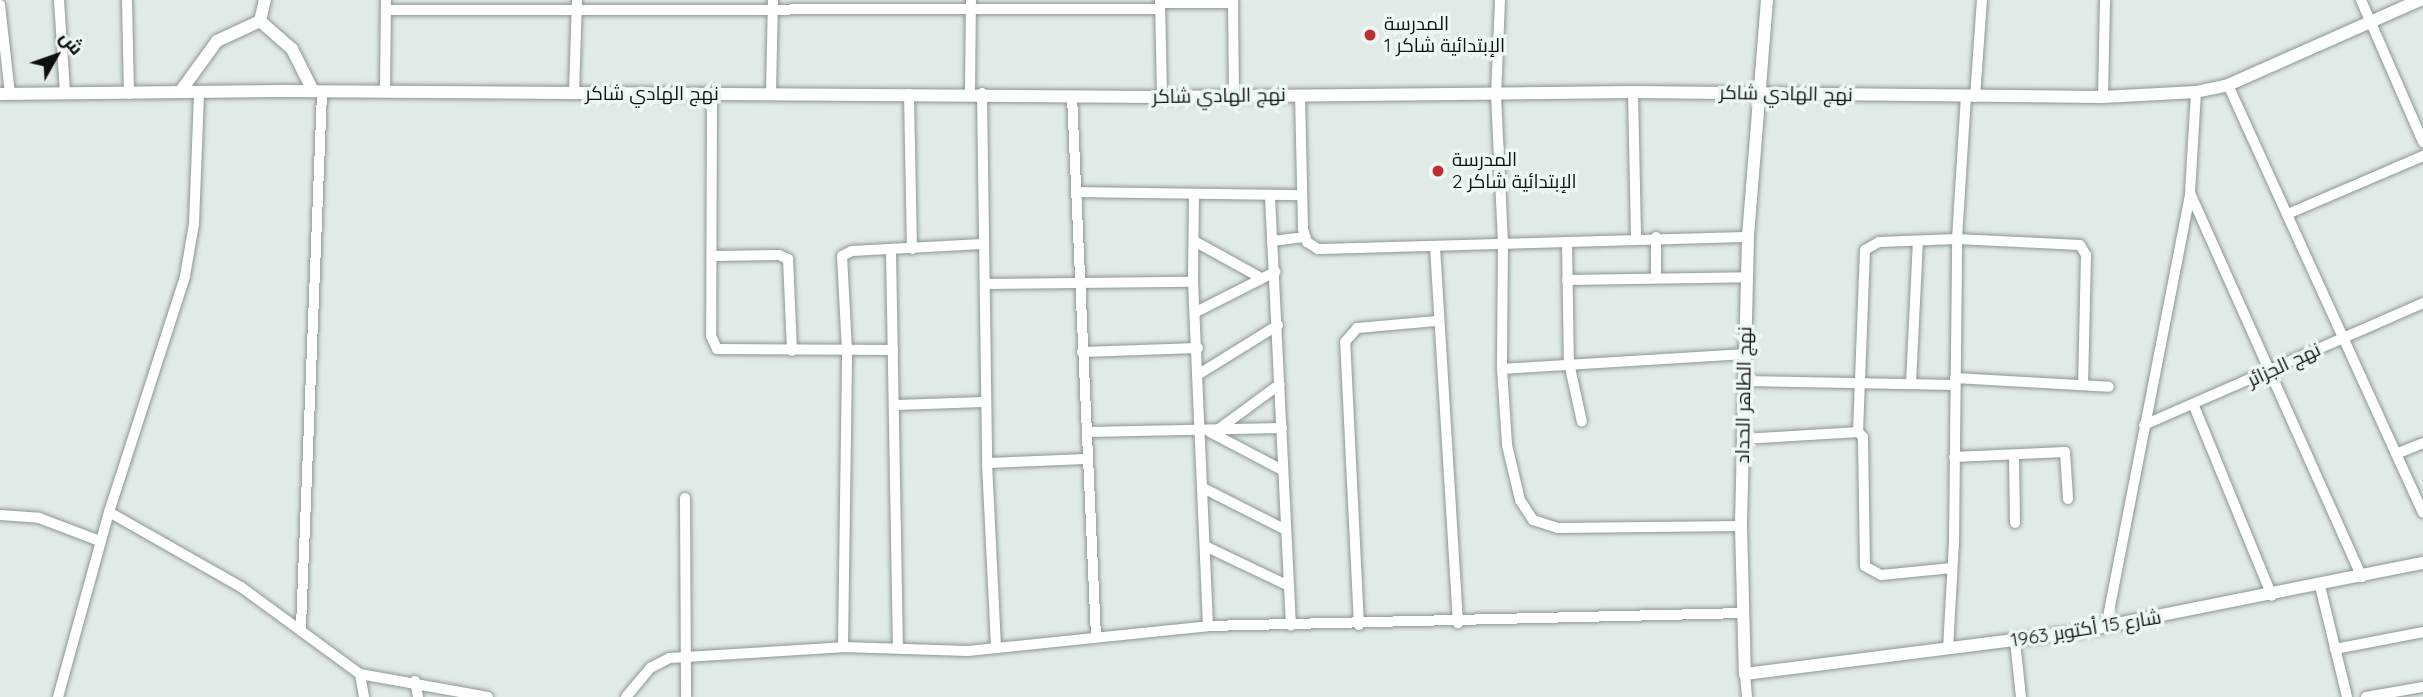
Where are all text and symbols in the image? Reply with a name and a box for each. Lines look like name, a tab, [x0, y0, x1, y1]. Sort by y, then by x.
place label: المدرسة الإبتدائية شاكر 1	[1384, 13, 1505, 57]
north arrow	[21, 21, 91, 91]
text: ش	[55, 25, 89, 60]
marker: المدرسة الإبتدائية شاكر 1	[1362, 27, 1378, 43]
street label: نهج الهادي شاكر	[1719, 81, 1853, 107]
street label: نهج الهادي شاكر	[585, 83, 719, 105]
street label: نهج الهادي شاكر	[1152, 83, 1286, 109]
place label: المدرسة الإبتدائية شاكر 2	[1452, 149, 1577, 193]
marker: المدرسة الإبتدائية شاكر 2	[1430, 163, 1446, 179]
street label: نهج الطاهر الحداد	[1731, 326, 1757, 464]
street label: نهج الجزائر	[2244, 338, 2324, 392]
street label: شارع 15 أكتوبر 1963	[2009, 606, 2163, 652]

